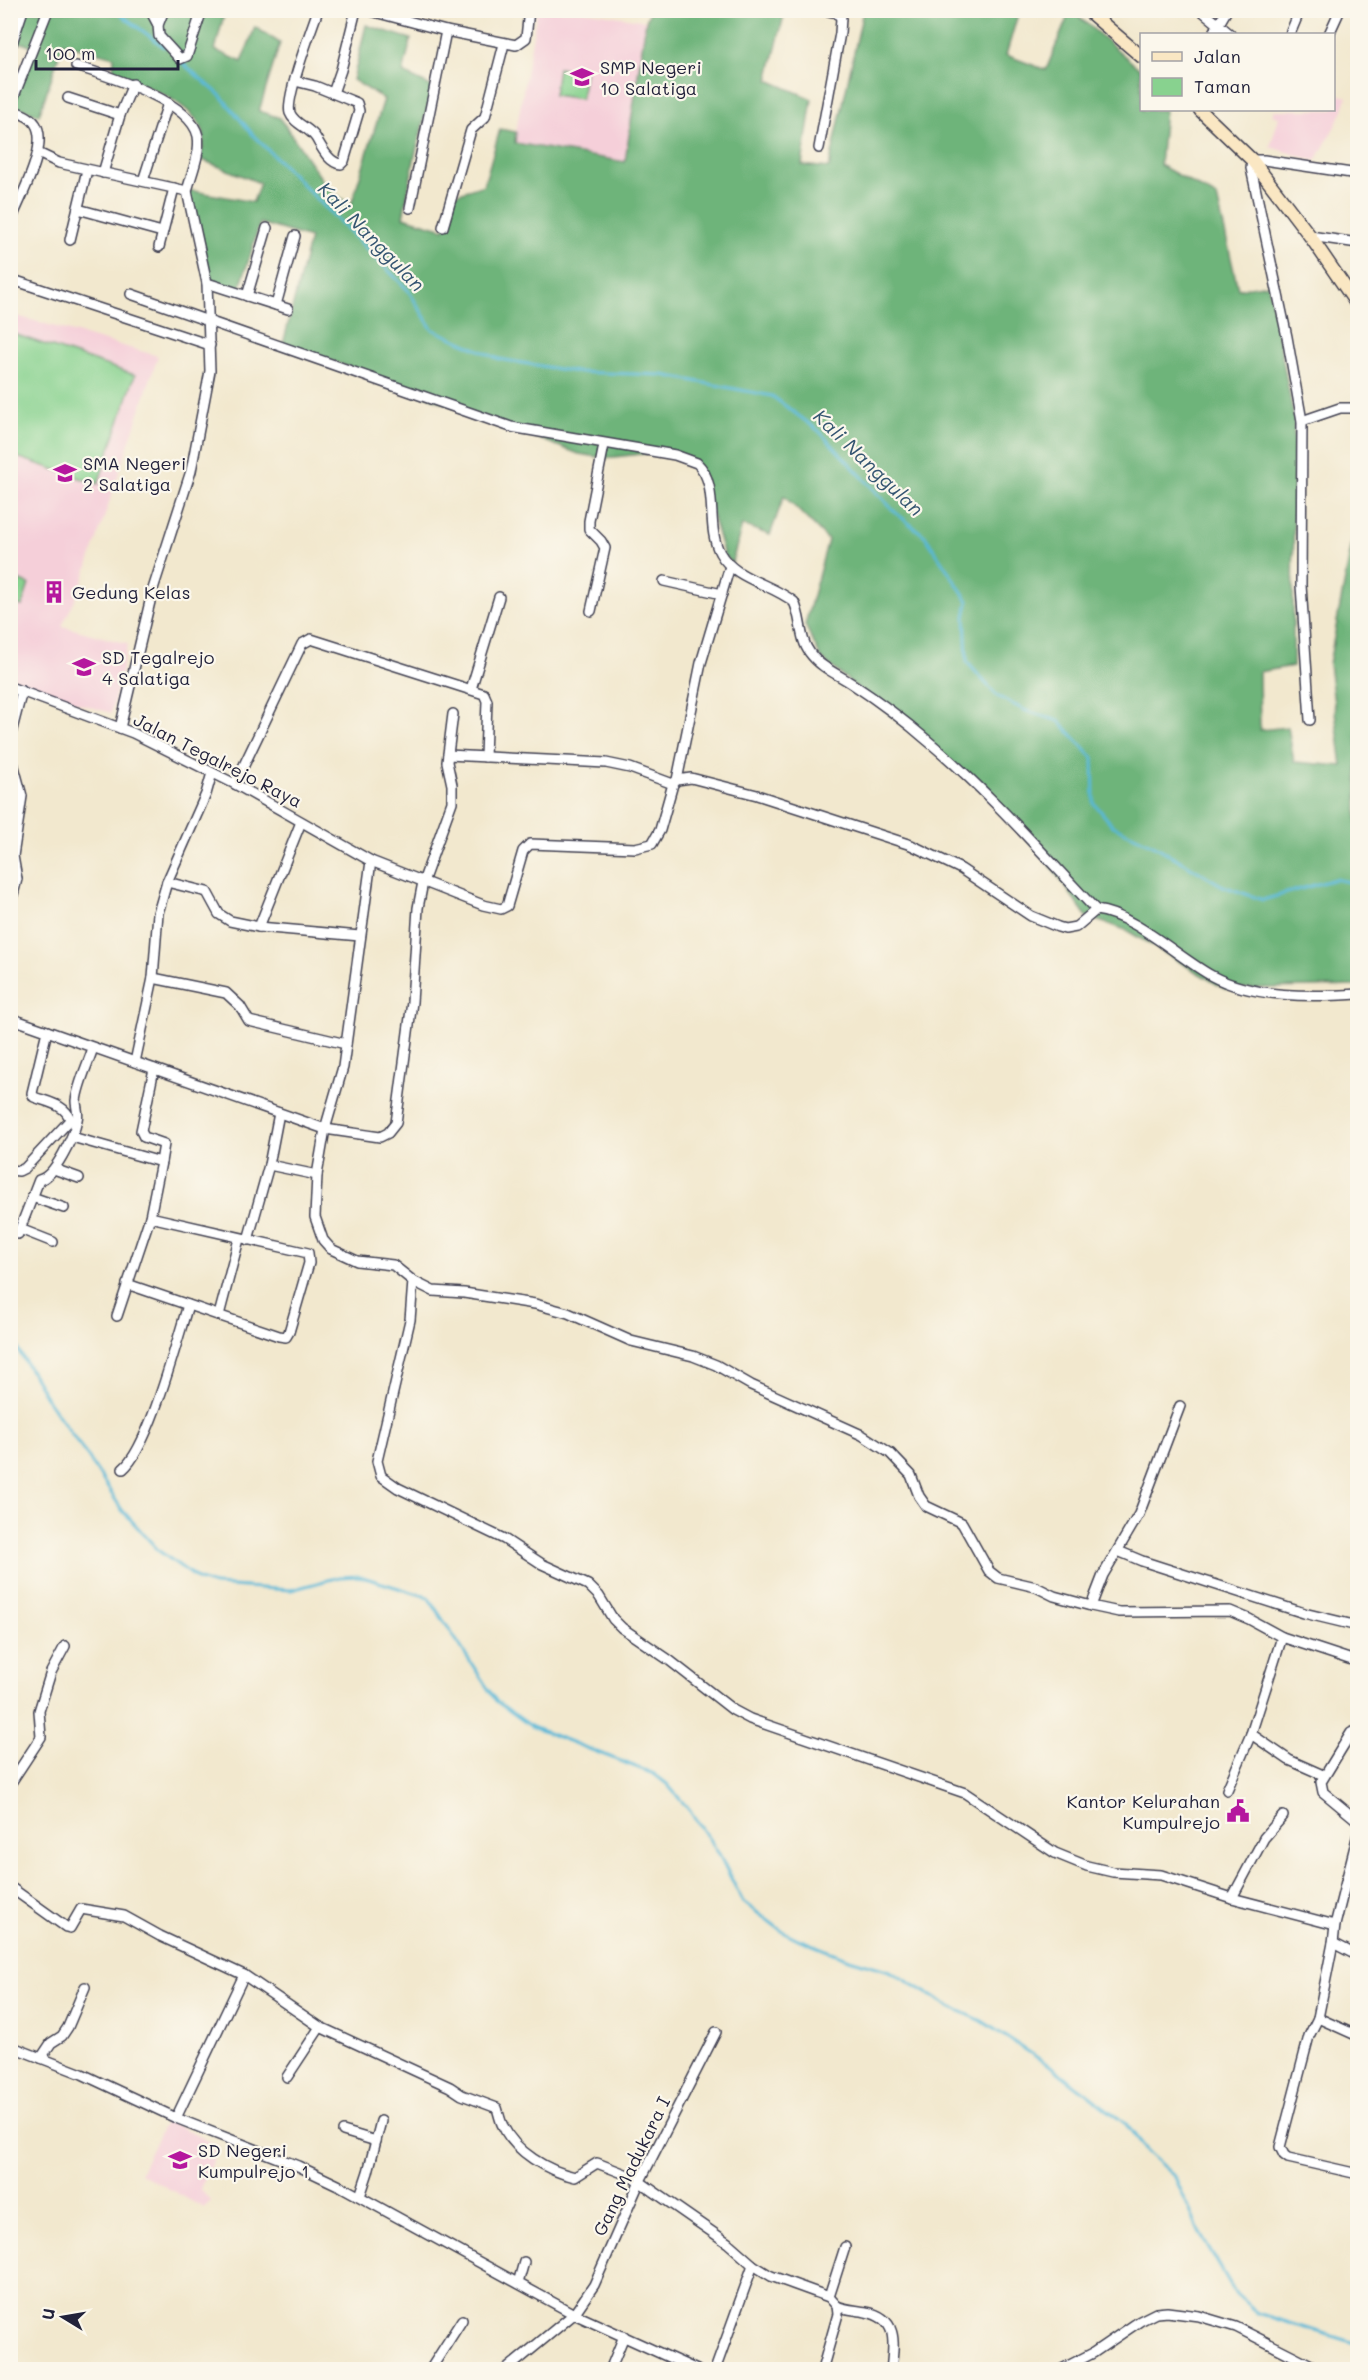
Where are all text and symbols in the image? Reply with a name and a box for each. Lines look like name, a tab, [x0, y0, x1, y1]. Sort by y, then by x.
scale bar	[36, 33, 178, 71]
legend	[1140, 33, 1335, 111]
text: 100 m	[45, 41, 95, 65]
text: Jalan	[1194, 44, 1241, 68]
place label: SMP Negeri 10 Salatiga	[600, 55, 702, 100]
school or university icon: SMP Negeri 10 Salatiga	[569, 64, 595, 90]
text: Taman	[1194, 74, 1251, 98]
water label: Kali Nanggulan	[313, 175, 431, 297]
water label: Kali Nanggulan	[808, 403, 930, 521]
place label: SMA Negeri 2 Salatiga	[83, 451, 186, 496]
school or university icon: SMA Negeri 2 Salatiga	[52, 460, 78, 486]
building icon: Gedung Kelas	[41, 579, 67, 605]
place label: Gedung Kelas	[72, 580, 190, 604]
place label: SD Tegalrejo 4 Salatiga	[102, 645, 215, 690]
school or university icon: SD Tegalrejo 4 Salatiga	[71, 654, 97, 680]
street label: Jalan Tegalrejo Raya	[130, 707, 306, 813]
place label: Kantor Kelurahan Kumpulrejo	[1066, 1789, 1220, 1834]
public building icon: Kantor Kelurahan Kumpulrejo	[1225, 1798, 1251, 1824]
street label: Gang Madukara I	[587, 2092, 675, 2240]
place label: SD Negeri Kumpulrejo 1	[198, 2138, 309, 2183]
school or university icon: SD Negeri Kumpulrejo 1	[167, 2147, 193, 2173]
north arrow	[33, 2287, 93, 2347]
text: U	[36, 2307, 59, 2322]

